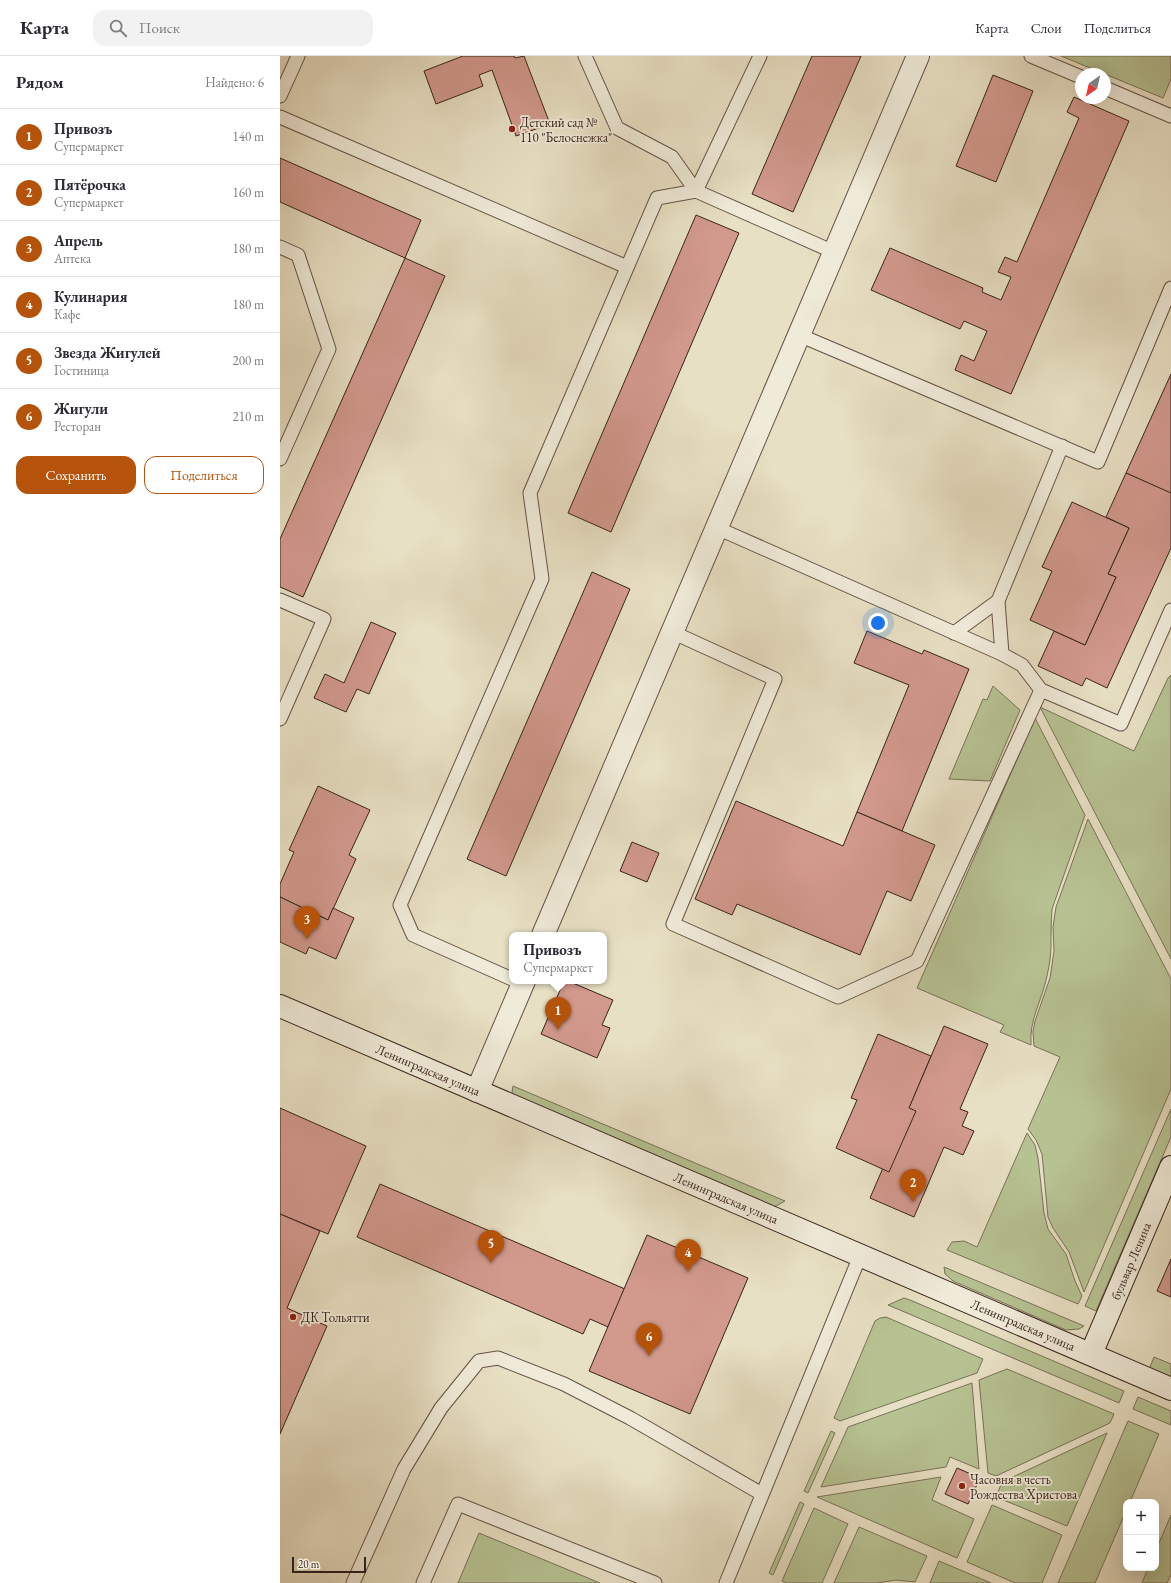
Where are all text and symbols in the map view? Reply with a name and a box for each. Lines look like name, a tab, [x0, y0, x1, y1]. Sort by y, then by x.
search box	[93, 10, 373, 46]
text: Карта	[20, 15, 69, 40]
icon: search	[107, 17, 129, 39]
text: Поиск	[139, 18, 180, 37]
text: Карта	[975, 19, 1009, 37]
text: Слои	[1031, 19, 1062, 37]
text: Поделиться	[1084, 19, 1151, 37]
north arrow	[1075, 68, 1111, 104]
text: Рядом	[16, 71, 64, 93]
text: Найдено: 6	[205, 74, 264, 91]
place label: Детский сад № 110 "Белоснежка"	[520, 114, 612, 146]
text: Привозъ	[54, 119, 112, 138]
marker: Детский сад № 110 "Белоснежка"	[507, 124, 517, 134]
text: 1	[26, 128, 32, 145]
text: 140 m	[233, 128, 264, 145]
text: Супермаркет	[54, 138, 124, 155]
text: Пятёрочка	[54, 175, 126, 194]
text: 2	[26, 184, 32, 201]
text: 160 m	[233, 184, 264, 201]
text: Супермаркет	[54, 194, 124, 211]
text: Апрель	[54, 231, 103, 250]
text: 3	[26, 240, 32, 257]
text: 180 m	[233, 240, 264, 257]
text: Аптека	[54, 250, 91, 267]
text: Кулинария	[54, 287, 128, 306]
text: 4	[26, 296, 32, 313]
text: 180 m	[233, 296, 264, 313]
text: Кафе	[54, 306, 80, 323]
text: Звезда Жигулей	[54, 343, 161, 362]
text: 5	[26, 352, 32, 369]
text: 200 m	[233, 352, 264, 369]
text: Гостиница	[54, 362, 109, 379]
text: Жигули	[54, 399, 108, 418]
text: 6	[26, 408, 32, 425]
text: 210 m	[233, 408, 264, 425]
text: Ресторан	[54, 418, 101, 435]
button: Сохранить	[16, 456, 136, 494]
button: Поделиться	[144, 456, 264, 494]
your location	[868, 613, 888, 633]
pin: 3	[294, 906, 320, 939]
popup	[509, 932, 607, 984]
text: Привозъ	[523, 940, 582, 959]
text: Супермаркет	[523, 959, 593, 976]
pin: 1	[545, 997, 571, 1030]
street label: Ленинградская улица	[373, 1040, 484, 1100]
street label: Ленинградская улица	[671, 1168, 782, 1228]
pin: 2	[900, 1169, 926, 1202]
street label: бульвар Ленина	[1107, 1219, 1155, 1302]
pin: 5	[478, 1230, 504, 1263]
pin: 4	[675, 1239, 701, 1272]
street label: Ленинградская улица	[968, 1295, 1079, 1355]
place label: ДК Тольятти	[301, 1309, 370, 1326]
marker: ДК Тольятти	[288, 1312, 298, 1322]
pin: 6	[636, 1323, 662, 1356]
place label: Часовня в честь Рождества Христова	[970, 1471, 1078, 1503]
marker: Часовня в честь Рождества Христова	[957, 1481, 967, 1491]
map controls	[1123, 1499, 1159, 1571]
button: +	[1123, 1499, 1159, 1535]
button: −	[1123, 1535, 1159, 1571]
scale bar	[292, 1555, 366, 1574]
text: 20 m	[298, 1557, 319, 1571]

